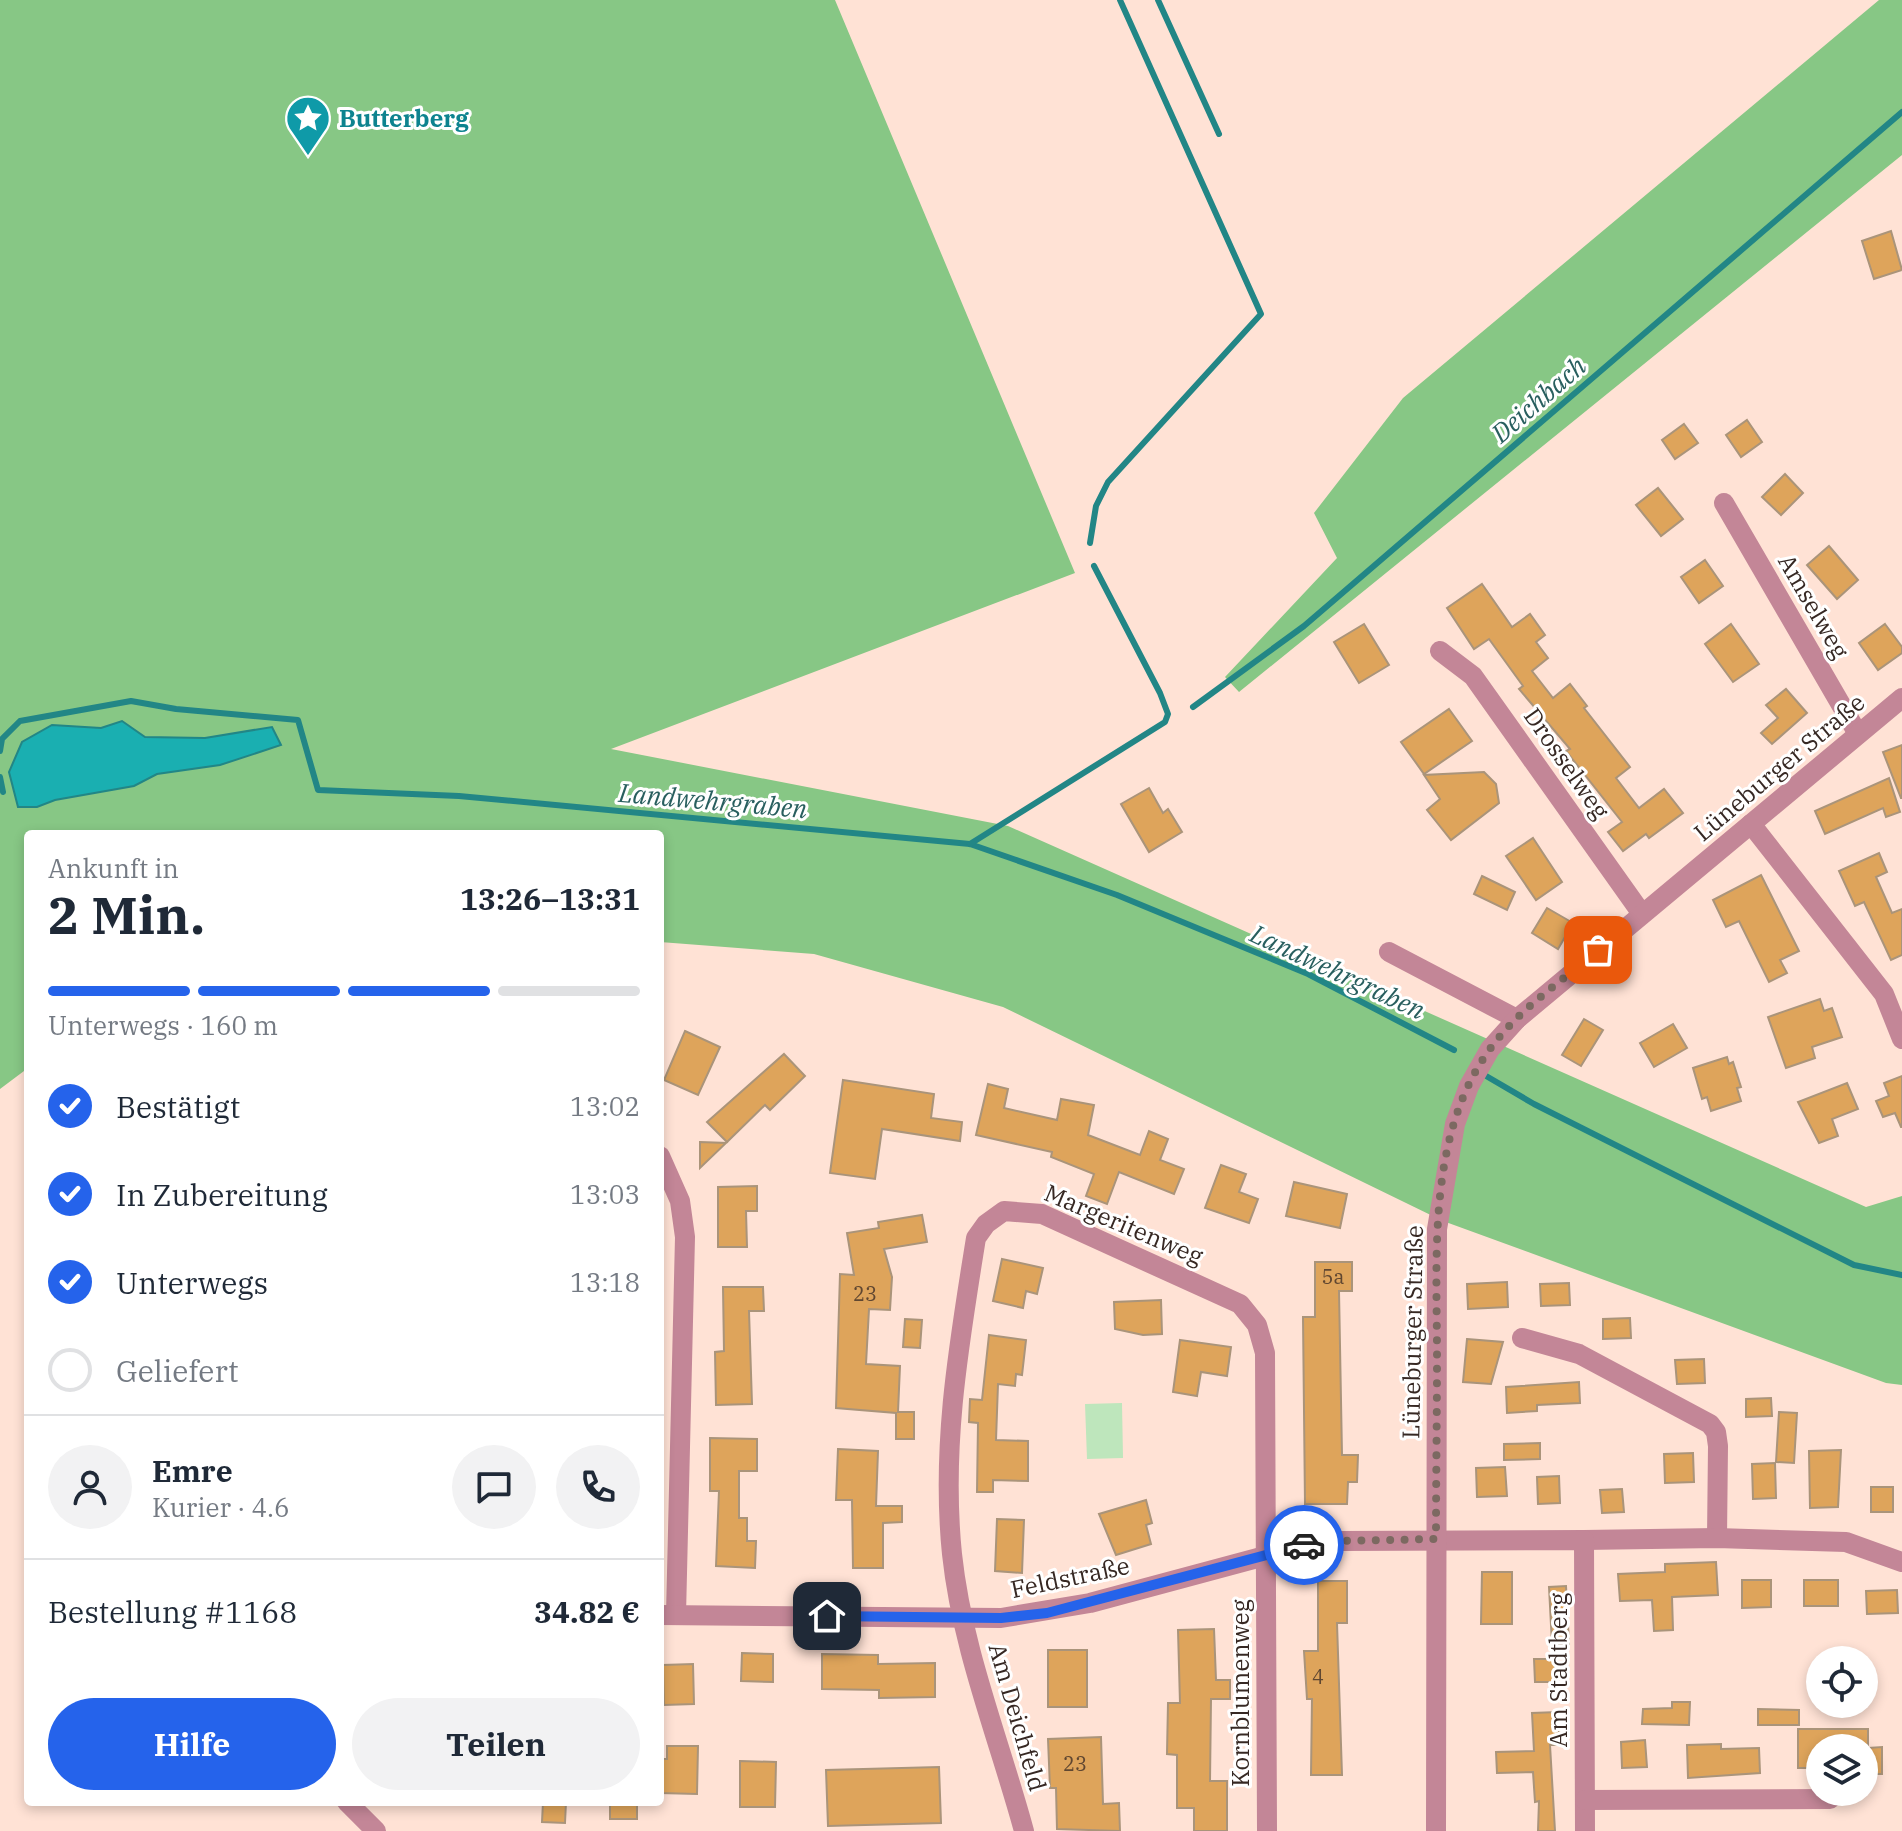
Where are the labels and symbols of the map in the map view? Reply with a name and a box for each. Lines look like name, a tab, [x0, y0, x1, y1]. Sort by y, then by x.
place icon: Butterberg	[284, 94, 332, 157]
place label: Butterberg	[339, 102, 469, 134]
water label: Deichbach	[1483, 348, 1593, 450]
street label: Amselweg	[1771, 548, 1857, 664]
street label: Lüneburger Straße	[1687, 686, 1871, 848]
street label: Drosselweg	[1517, 701, 1617, 825]
water label: Landwehrgraben	[616, 775, 809, 825]
water label: Landwehrgraben	[1244, 915, 1431, 1026]
pin	[1564, 916, 1632, 984]
street label: Margeritenweg	[1040, 1176, 1208, 1272]
street label: Lüneburger Straße	[1394, 1225, 1430, 1439]
house number: 5a	[1322, 1263, 1345, 1290]
house number: 23	[853, 1280, 877, 1307]
courier	[1264, 1505, 1344, 1585]
street label: Feldstraße	[1008, 1549, 1132, 1605]
pin	[793, 1582, 861, 1650]
street label: Am Stadtberg	[1542, 1593, 1574, 1747]
street label: Kornblumenweg	[1224, 1599, 1256, 1787]
street label: Am Deichfeld	[982, 1639, 1054, 1795]
house number: 4	[1312, 1663, 1324, 1690]
house number: 23	[1063, 1750, 1087, 1777]

